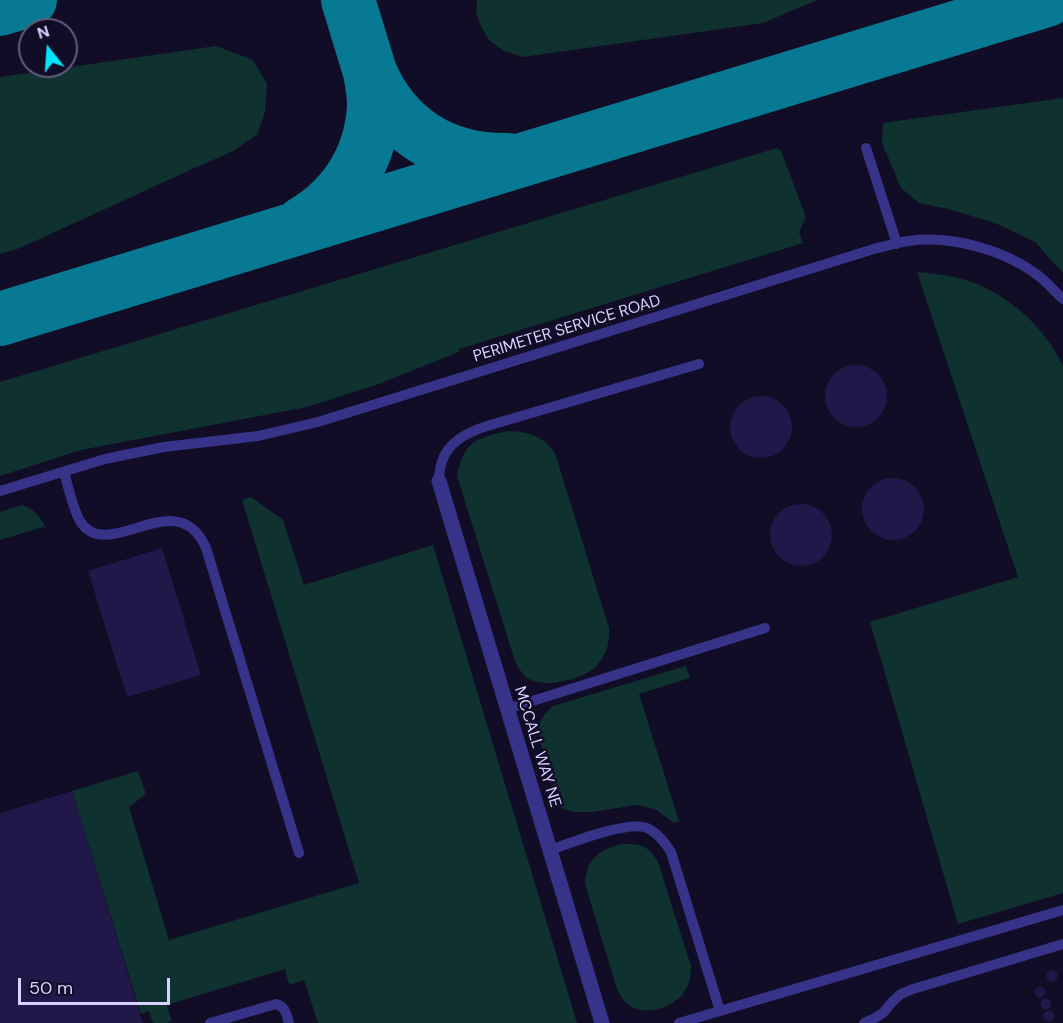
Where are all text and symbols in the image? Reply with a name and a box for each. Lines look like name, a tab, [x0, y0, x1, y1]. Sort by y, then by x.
north arrow	[18, 18, 78, 78]
text: N	[35, 20, 52, 44]
street label: PERIMETER SERVICE ROAD	[471, 291, 663, 367]
street label: MCCALL WAY NE	[509, 684, 565, 810]
scale bar	[21, 966, 172, 1004]
text: 50 m	[29, 976, 73, 1000]

